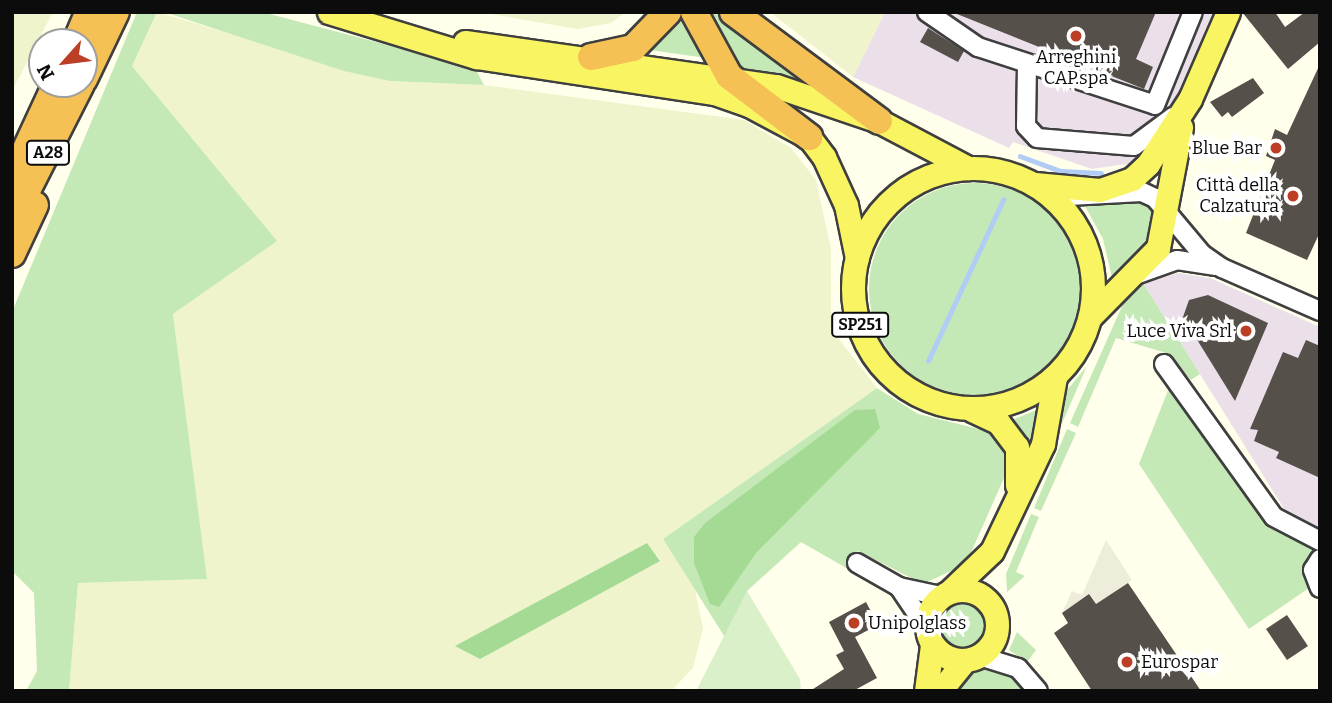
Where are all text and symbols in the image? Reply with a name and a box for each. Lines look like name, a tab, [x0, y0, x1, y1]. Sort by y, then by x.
north arrow	[28, 28, 98, 98]
marker: Arreghini CAP.spa	[1068, 28, 1084, 44]
place label: Arreghini CAP.spa	[1036, 47, 1116, 90]
text: N	[32, 60, 59, 84]
place label: Blue Bar	[1192, 137, 1262, 159]
road number: A28	[25, 140, 71, 166]
marker: Blue Bar	[1268, 140, 1284, 156]
place label: Città della Calzatura	[1196, 175, 1279, 218]
marker: Città della Calzatura	[1285, 188, 1301, 204]
road number: SP251	[830, 312, 890, 338]
place label: Luce Viva Srl	[1127, 320, 1232, 342]
marker: Luce Viva Srl	[1238, 323, 1254, 339]
place label: Unipolglass	[868, 612, 966, 634]
marker: Unipolglass	[846, 615, 862, 631]
place label: Eurospar	[1141, 651, 1218, 673]
marker: Eurospar	[1119, 654, 1135, 670]

